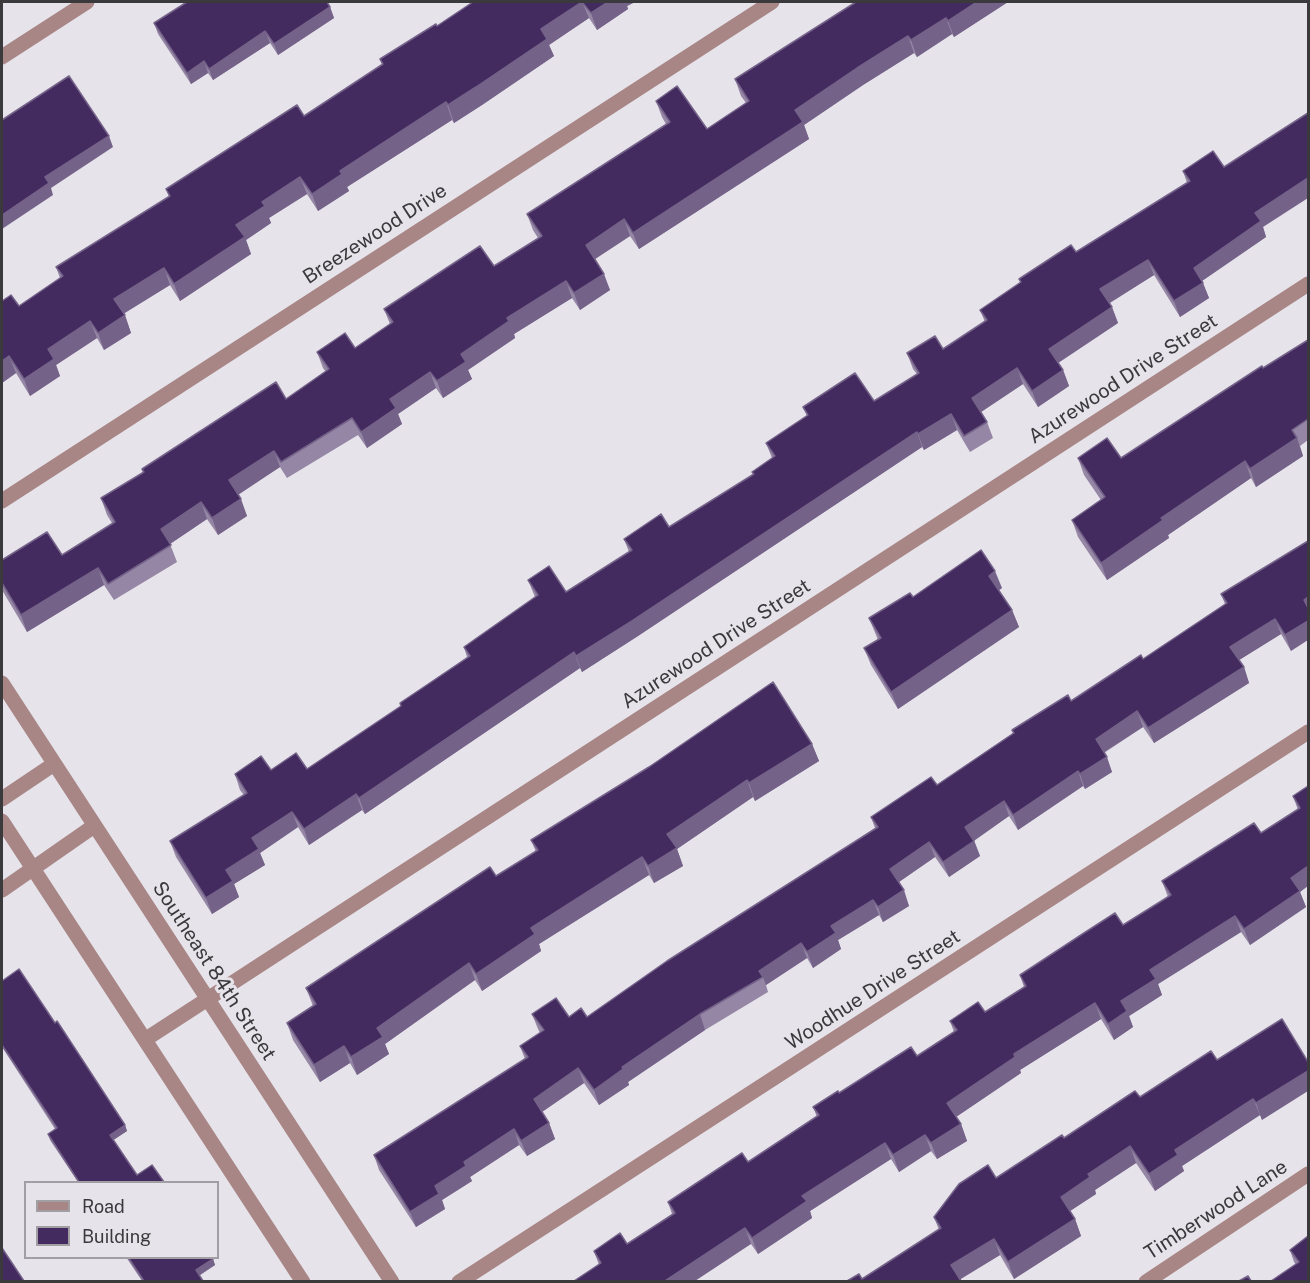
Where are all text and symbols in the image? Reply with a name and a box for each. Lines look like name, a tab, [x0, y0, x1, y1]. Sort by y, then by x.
street label: Breezewood Drive	[298, 178, 452, 290]
street label: Azurewood Drive Street	[1024, 309, 1222, 449]
street label: Azurewood Drive Street	[617, 574, 815, 714]
street label: Southeast 84th Street	[147, 877, 281, 1065]
street label: Woodhue Drive Street	[781, 925, 965, 1055]
street label: Timberwood Lane	[1140, 1155, 1292, 1265]
legend	[24, 1181, 219, 1259]
text: Road	[82, 1196, 125, 1217]
text: Building	[82, 1226, 151, 1247]

